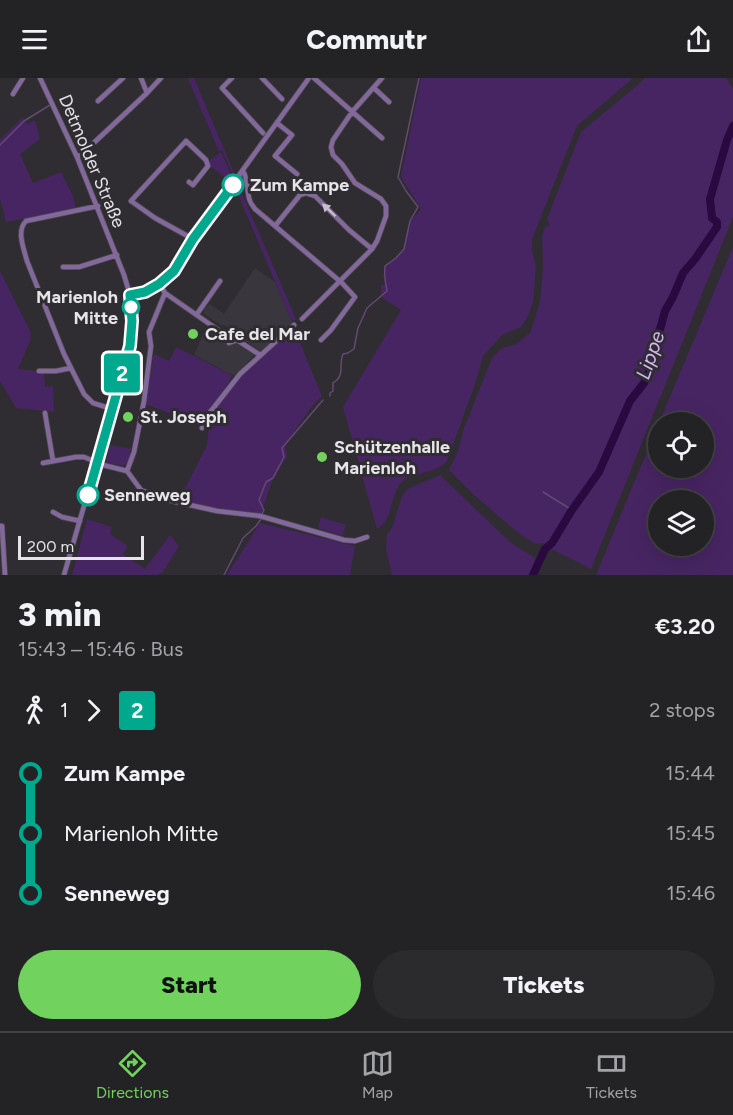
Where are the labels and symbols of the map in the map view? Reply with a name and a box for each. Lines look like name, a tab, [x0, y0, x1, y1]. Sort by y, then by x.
street label: Detmolder Straße	[54, 91, 130, 231]
marker: Zum Kampe	[222, 174, 244, 196]
place label: Zum Kampe	[250, 174, 349, 196]
one-way arrow	[321, 203, 336, 217]
place label: Marienloh Mitte	[36, 286, 118, 329]
marker: Marienloh Mitte	[122, 298, 140, 316]
place label: Cafe del Mar	[205, 323, 310, 345]
marker: Cafe del Mar	[186, 327, 200, 341]
water label: Lippe	[631, 328, 669, 382]
line badge: 2	[102, 354, 142, 392]
place label: St. Joseph	[140, 406, 227, 428]
marker: St. Joseph	[121, 410, 135, 424]
place label: Schützenhalle Marienloh	[334, 436, 450, 479]
marker: Schützenhalle Marienloh	[315, 450, 329, 464]
marker: Senneweg	[77, 484, 99, 506]
place label: Senneweg	[104, 484, 190, 506]
scale bar	[18, 533, 144, 561]

